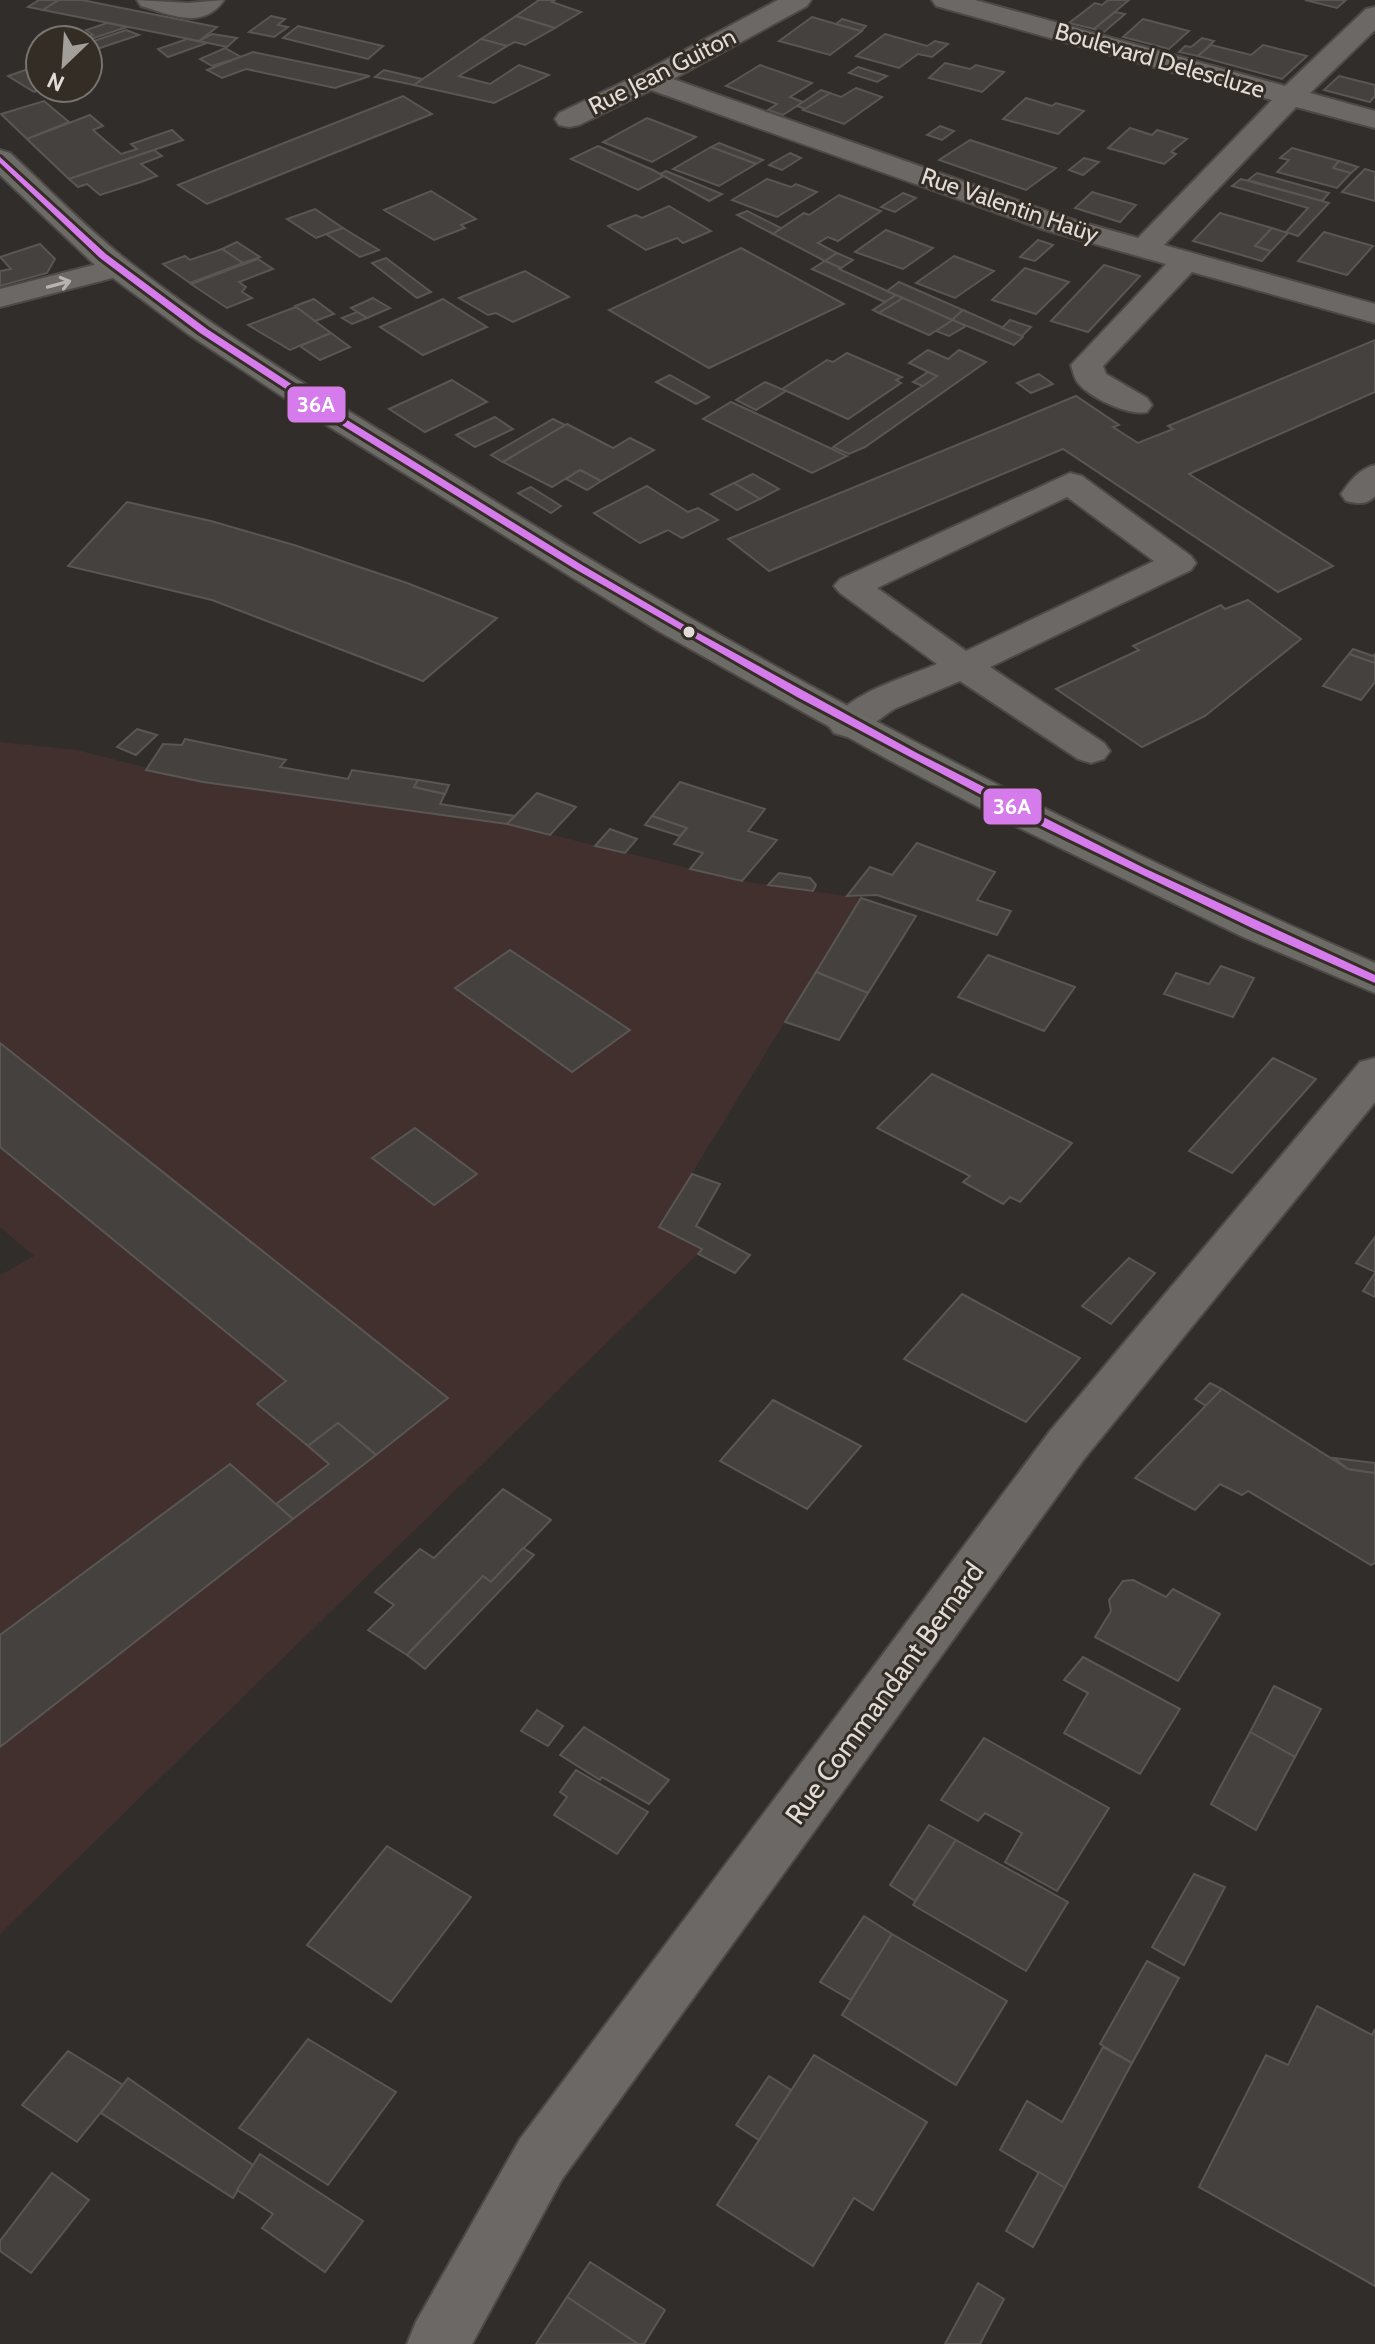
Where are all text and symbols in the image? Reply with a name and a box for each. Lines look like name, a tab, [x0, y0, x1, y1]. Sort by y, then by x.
street label: Boulevard Delescluze	[1052, 16, 1268, 104]
street label: Rue Jean Guiton	[584, 22, 740, 120]
north arrow	[24, 24, 104, 104]
text: N	[43, 66, 69, 97]
street label: Rue Valentin Haüy	[918, 161, 1102, 249]
one-way arrow	[45, 275, 71, 290]
line badge: 36A	[286, 385, 347, 424]
text: 36A	[297, 391, 335, 418]
unlabelled marker	[681, 624, 697, 640]
line badge: 36A	[982, 787, 1043, 826]
text: 36A	[993, 793, 1031, 820]
street label: Rue Commandant Bernard	[778, 1555, 990, 1831]

